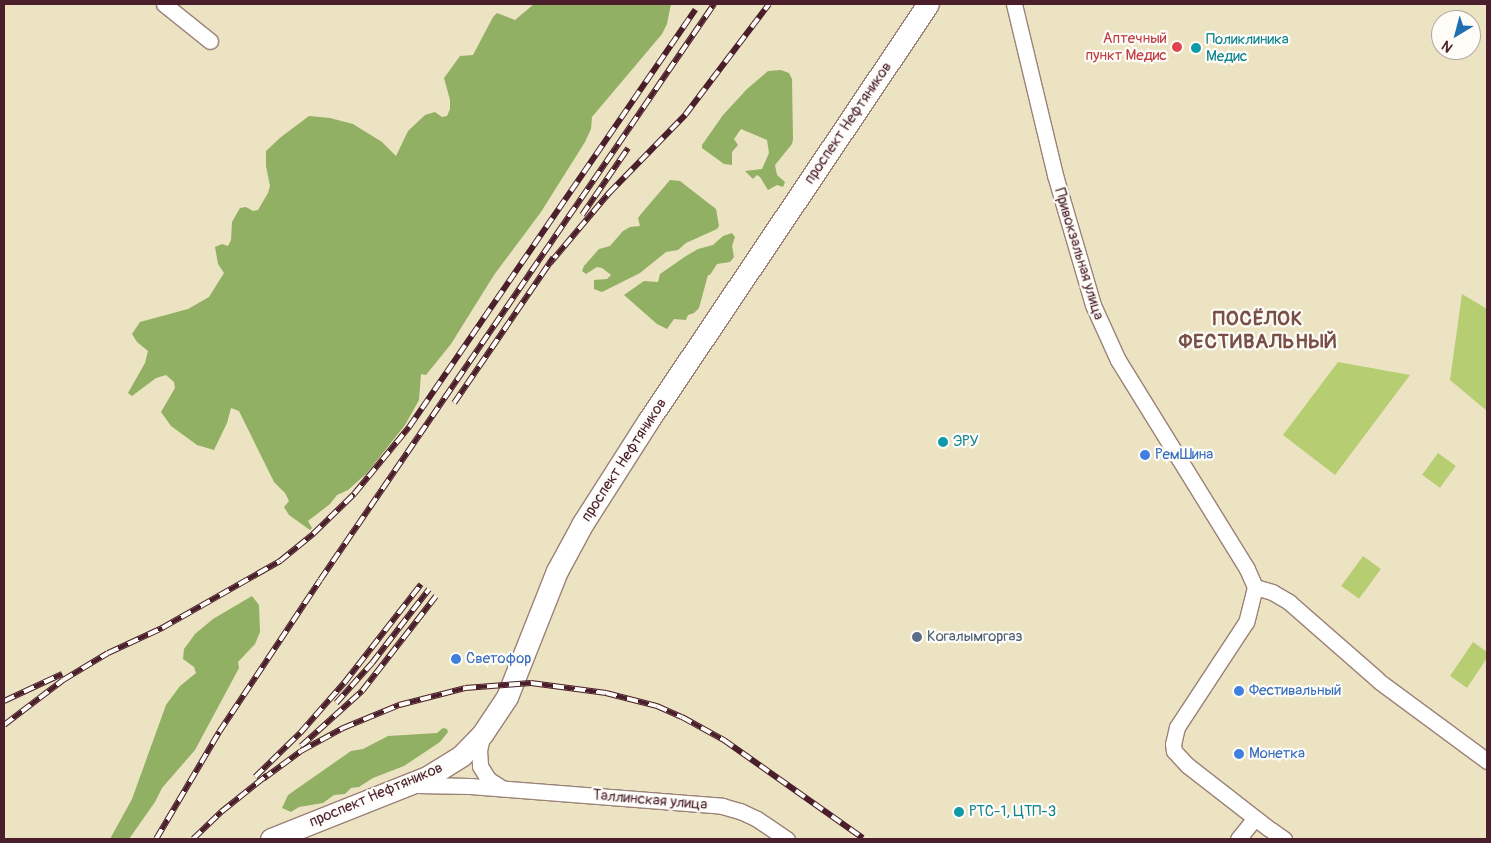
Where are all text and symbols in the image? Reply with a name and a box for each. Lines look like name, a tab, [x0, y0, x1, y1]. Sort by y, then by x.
north arrow	[1431, 10, 1481, 60]
place label: Аптечный пункт Медис	[1085, 29, 1167, 64]
place label: Поликлиника Медис	[1206, 30, 1289, 65]
text: N	[1438, 37, 1456, 56]
marker: Аптечный пункт Медис	[1171, 41, 1183, 53]
marker: Поликлиника Медис	[1190, 42, 1202, 54]
street label: проспект Нефтяников	[800, 59, 896, 187]
street label: Привокзальная улица	[1050, 186, 1108, 322]
district label: ПОСЁЛОК ФЕСТИВАЛЬНЫЙ	[1177, 306, 1339, 353]
street label: проспект Нефтяников	[577, 395, 671, 525]
place label: ЭРУ	[953, 433, 978, 451]
marker: ЭРУ	[937, 436, 949, 448]
place label: РемШина	[1155, 446, 1213, 464]
marker: РемШина	[1139, 449, 1151, 461]
place label: Когалымгоргаз	[927, 628, 1023, 646]
marker: Когалымгоргаз	[911, 631, 923, 643]
place label: Светофор	[466, 650, 531, 668]
marker: Светофор	[450, 653, 462, 665]
place label: Фестивальный	[1249, 682, 1341, 700]
marker: Фестивальный	[1233, 685, 1245, 697]
place label: Монетка	[1249, 745, 1305, 763]
marker: Монетка	[1233, 748, 1245, 760]
street label: проспект Нефтяников	[307, 759, 445, 831]
street label: Таллинская улица	[592, 786, 708, 814]
place label: РТС-1, ЦТП-3	[969, 803, 1056, 821]
marker: РТС-1, ЦТП-3	[953, 806, 965, 818]

